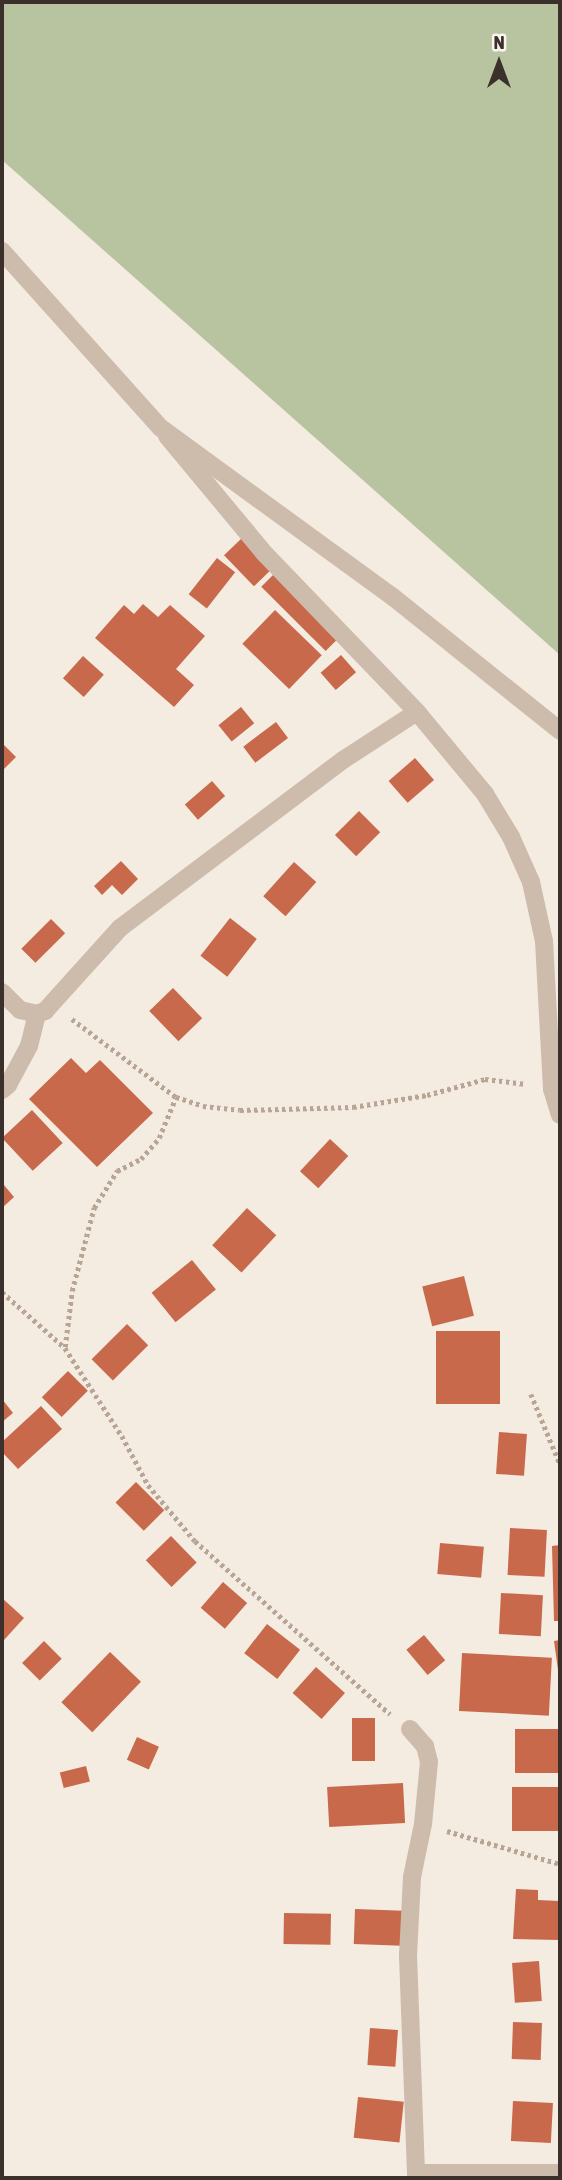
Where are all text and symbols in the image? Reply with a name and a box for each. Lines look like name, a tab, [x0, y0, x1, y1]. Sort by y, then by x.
north arrow	[464, 28, 534, 98]
text: N	[493, 31, 505, 53]

